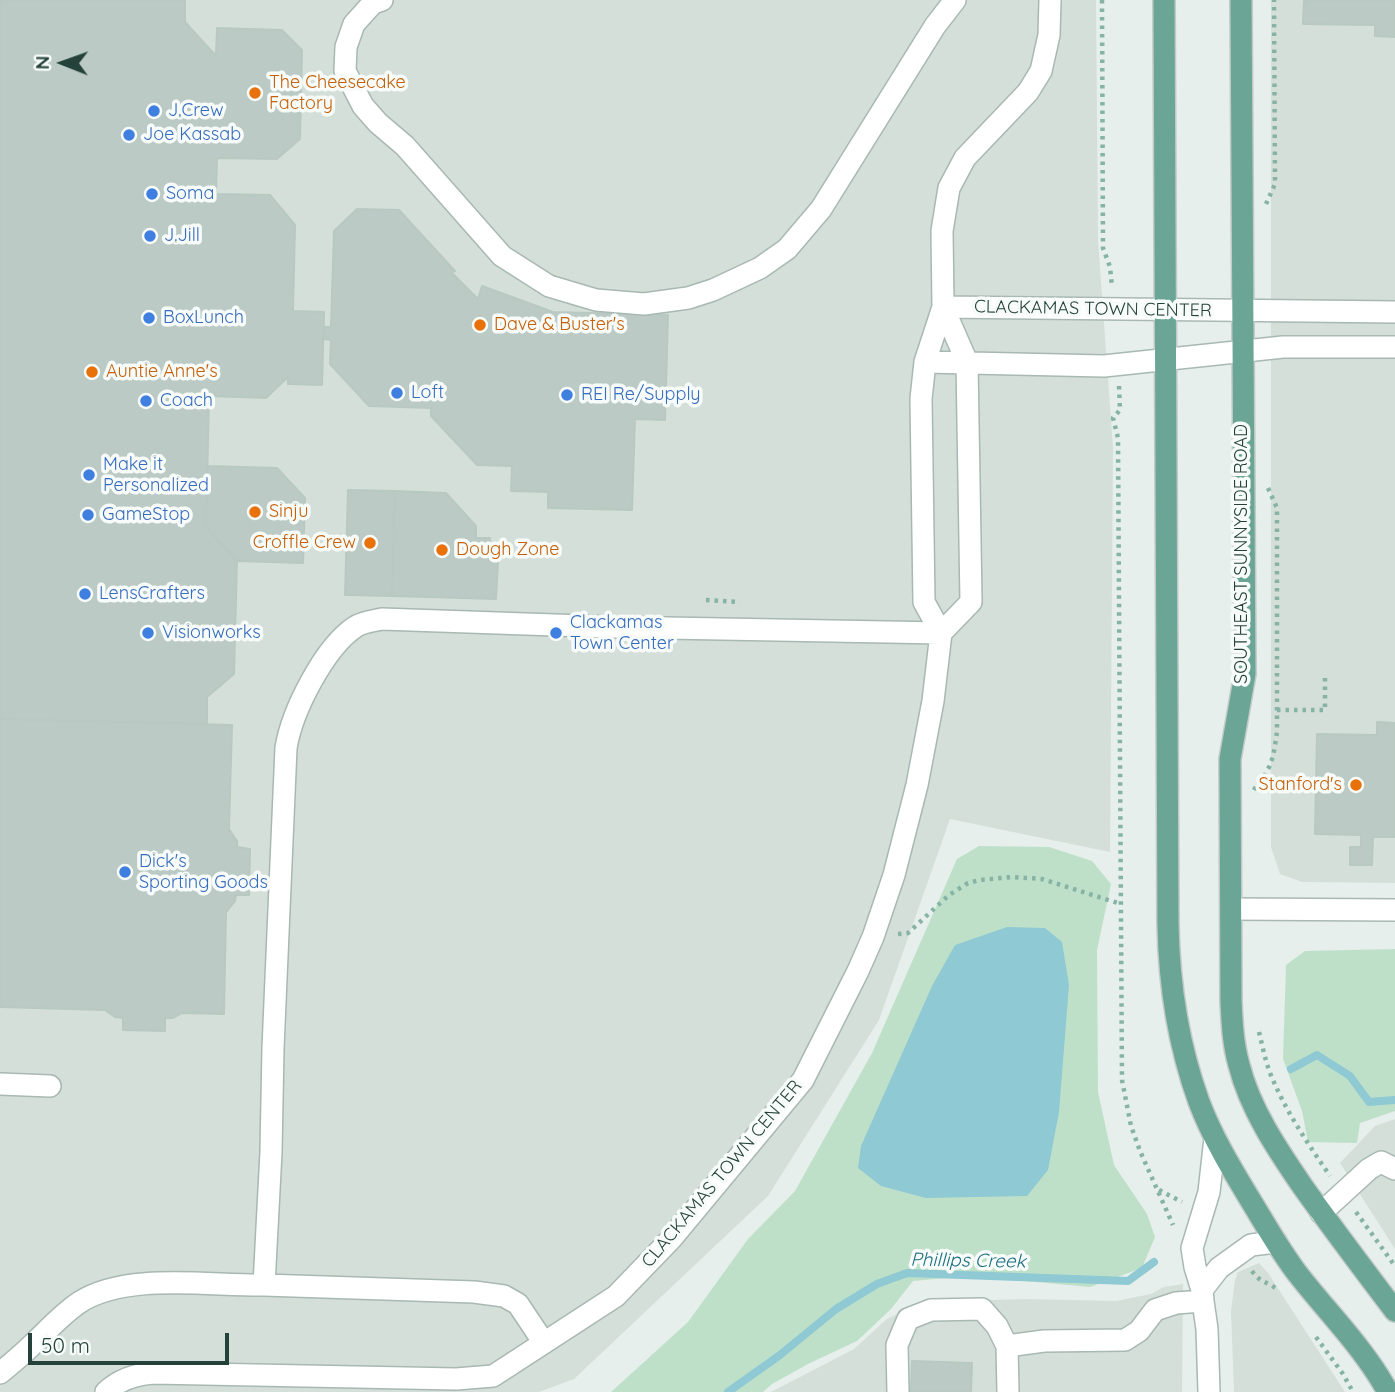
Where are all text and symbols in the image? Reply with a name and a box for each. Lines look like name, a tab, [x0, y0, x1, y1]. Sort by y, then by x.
north arrow	[28, 28, 98, 98]
text: N	[30, 55, 54, 70]
place label: The Cheesecake Factory	[269, 72, 406, 114]
marker: The Cheesecake Factory	[247, 85, 263, 101]
place label: J.Crew	[168, 100, 224, 122]
marker: J.Crew	[146, 103, 162, 119]
place label: Joe Kassab	[143, 124, 241, 146]
marker: Joe Kassab	[121, 127, 137, 143]
place label: Soma	[166, 183, 214, 205]
marker: Soma	[144, 186, 160, 202]
place label: J.Jill	[164, 225, 200, 247]
marker: J.Jill	[142, 228, 158, 244]
street label: CLACKAMAS TOWN CENTER	[974, 296, 1212, 322]
place label: BoxLunch	[163, 307, 244, 329]
marker: BoxLunch	[141, 310, 157, 326]
place label: Dave & Buster's	[494, 314, 625, 336]
marker: Dave & Buster's	[472, 317, 488, 333]
place label: Auntie Anne's	[106, 361, 218, 383]
marker: Auntie Anne's	[84, 364, 100, 380]
place label: Loft	[411, 382, 444, 404]
place label: REI Re/Supply	[581, 384, 701, 406]
marker: Loft	[389, 385, 405, 401]
marker: REI Re/Supply	[559, 387, 575, 403]
place label: Coach	[160, 390, 213, 412]
marker: Coach	[138, 393, 154, 409]
street label: SOUTHEAST SUNNYSIDE ROAD	[1231, 424, 1253, 684]
place label: Make it Personalized	[103, 454, 209, 496]
marker: Make it Personalized	[81, 467, 97, 483]
place label: Sinju	[269, 501, 308, 523]
place label: GameStop	[102, 504, 190, 526]
marker: Sinju	[247, 504, 263, 520]
marker: GameStop	[80, 507, 96, 523]
place label: Croffle Crew	[253, 532, 356, 554]
marker: Croffle Crew	[362, 535, 378, 551]
place label: Dough Zone	[456, 539, 559, 561]
marker: Dough Zone	[434, 542, 450, 558]
place label: LensCrafters	[99, 583, 205, 605]
marker: LensCrafters	[77, 586, 93, 602]
place label: Clackamas Town Center	[570, 612, 674, 654]
place label: Visionworks	[162, 622, 261, 644]
marker: Visionworks	[140, 625, 156, 641]
marker: Clackamas Town Center	[548, 625, 564, 641]
place label: Stanford's	[1258, 774, 1342, 796]
marker: Stanford's	[1348, 777, 1364, 793]
place label: Dick's Sporting Goods	[139, 851, 268, 894]
marker: Dick's Sporting Goods	[117, 864, 133, 880]
street label: CLACKAMAS TOWN CENTER	[637, 1076, 807, 1272]
water label: Phillips Creek	[910, 1249, 1026, 1273]
scale bar	[32, 1318, 233, 1362]
text: 50 m	[41, 1332, 90, 1358]

